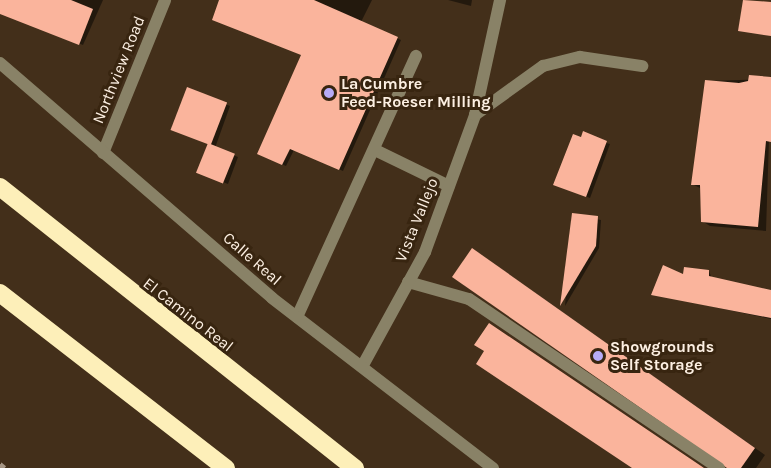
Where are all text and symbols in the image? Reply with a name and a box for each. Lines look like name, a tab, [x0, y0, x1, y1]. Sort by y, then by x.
street label: Northview Road	[89, 13, 149, 127]
place label: La Cumbre Feed-Roeser Milling	[341, 74, 491, 112]
marker: La Cumbre Feed-Roeser Milling	[322, 86, 336, 100]
street label: Vista Vallejo	[391, 175, 443, 265]
street label: Calle Real	[219, 228, 285, 290]
street label: El Camino Real	[139, 274, 237, 356]
place label: Showgrounds Self Storage	[610, 337, 714, 375]
marker: Showgrounds Self Storage	[591, 349, 605, 363]

